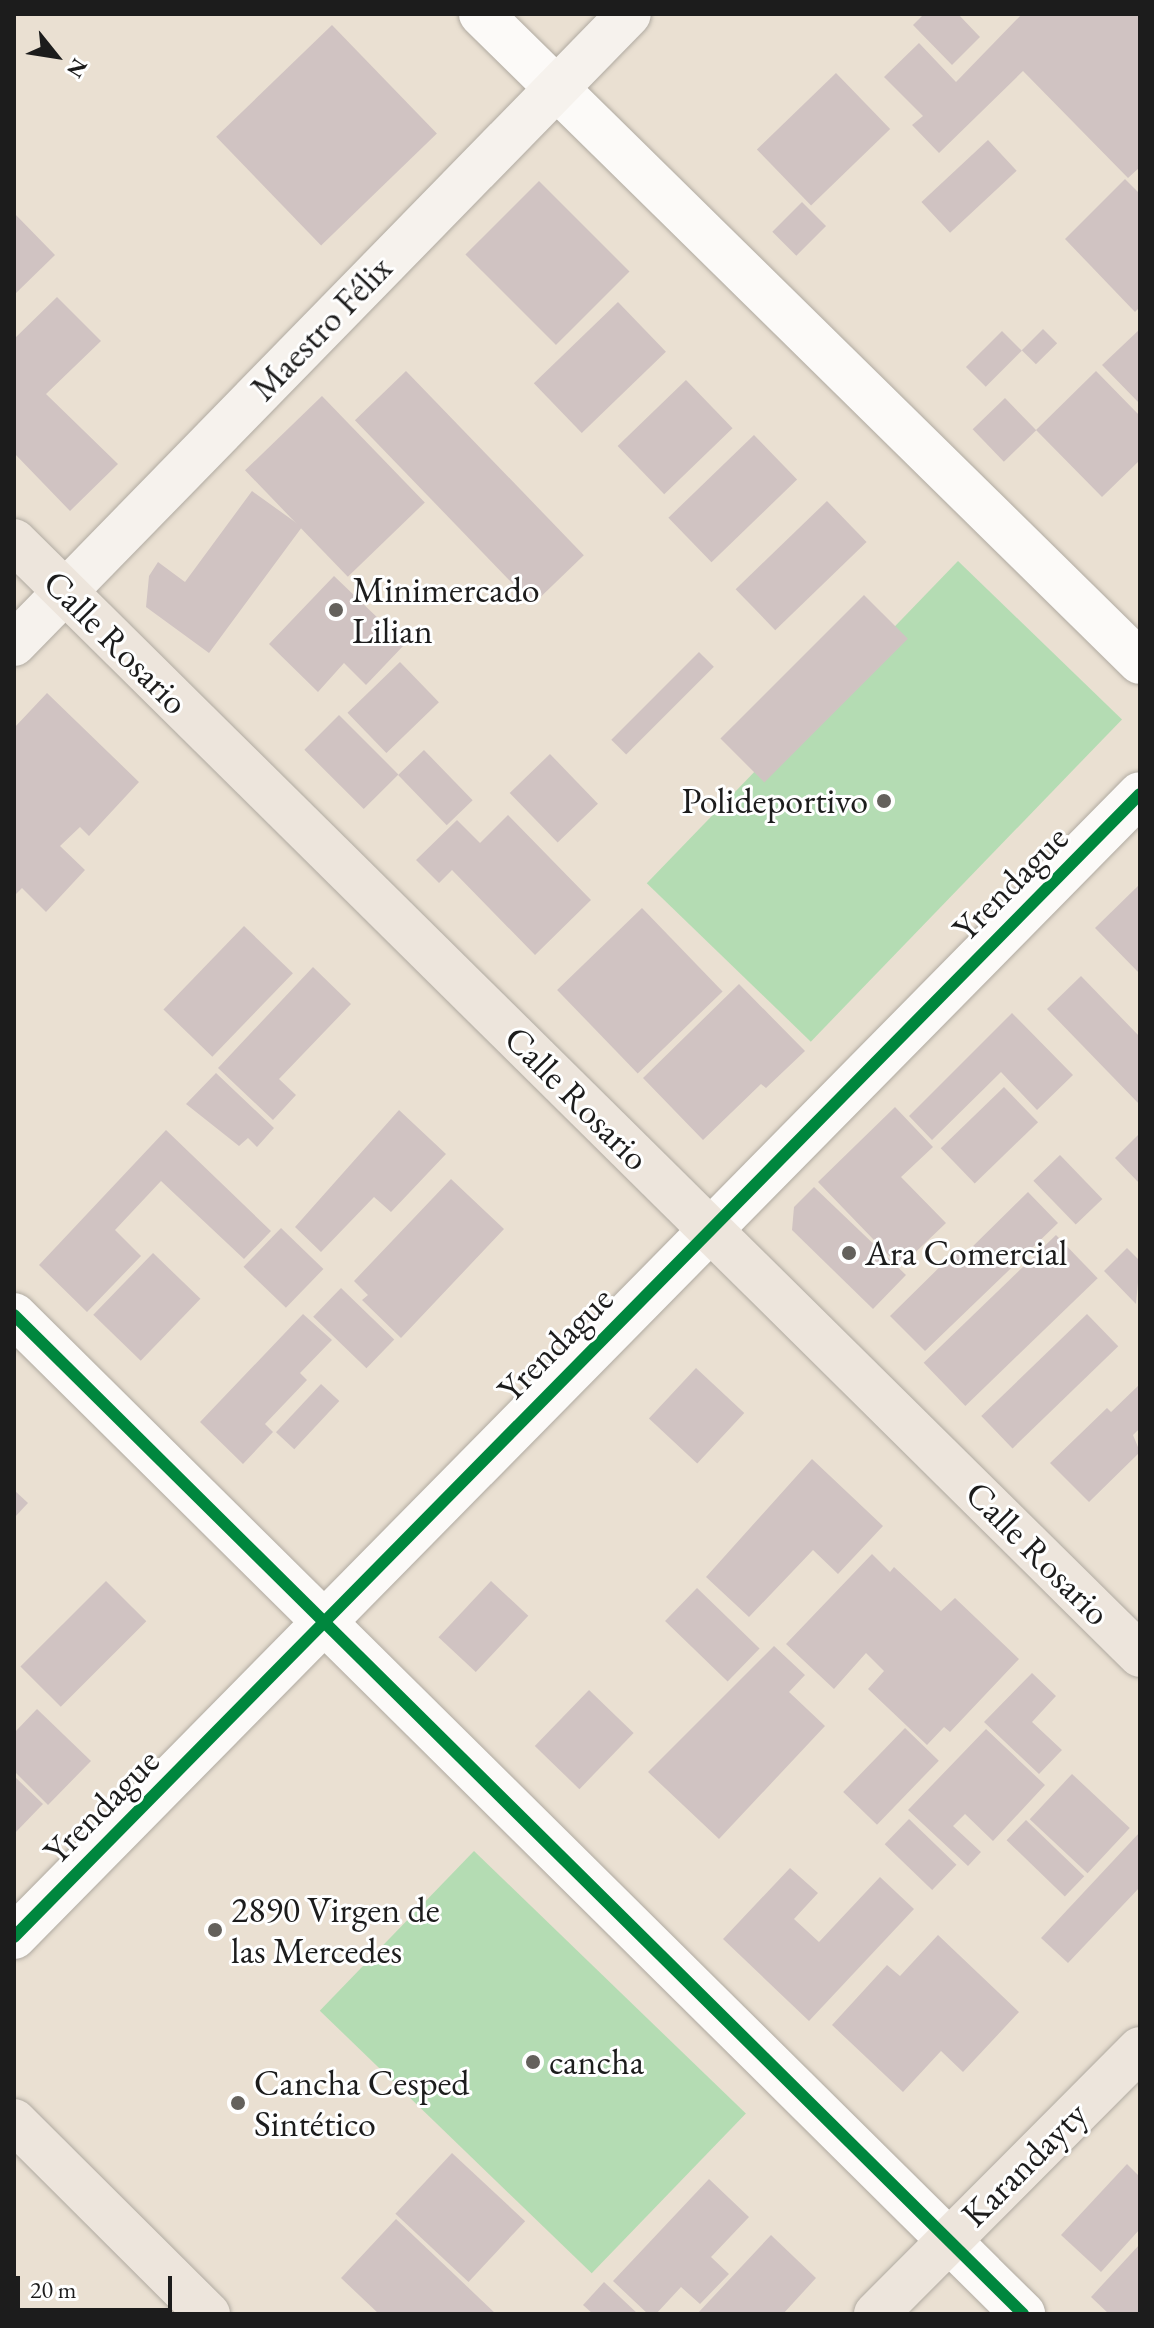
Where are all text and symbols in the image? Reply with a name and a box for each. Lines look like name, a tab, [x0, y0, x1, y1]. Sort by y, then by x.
north arrow	[16, 16, 96, 96]
text: N	[60, 53, 94, 83]
street label: Maestro Félix	[241, 247, 401, 409]
street label: Calle Rosario	[35, 561, 197, 723]
place label: Minimercado Lilian	[352, 567, 540, 652]
marker: Minimercado Lilian	[327, 601, 345, 619]
place label: Polideportivo	[682, 779, 868, 823]
marker: Polideportivo	[875, 792, 893, 810]
street label: Yrendague	[943, 816, 1077, 950]
street label: Calle Rosario	[496, 1017, 658, 1179]
place label: Ara Comercial	[865, 1231, 1067, 1275]
marker: Ara Comercial	[840, 1244, 858, 1262]
street label: Yrendague	[488, 1277, 622, 1411]
street label: Calle Rosario	[957, 1472, 1119, 1634]
street label: Yrendague	[34, 1739, 168, 1873]
place label: 2890 Virgen de las Mercedes	[231, 1887, 440, 1972]
marker: 2890 Virgen de las Mercedes	[206, 1921, 224, 1939]
place label: cancha	[549, 2040, 644, 2084]
marker: cancha	[524, 2053, 542, 2071]
place label: Cancha Cesped Sintético	[254, 2060, 469, 2145]
street label: Karandayty	[952, 2092, 1096, 2236]
marker: Cancha Cesped Sintético	[229, 2094, 247, 2112]
scale bar	[20, 2260, 176, 2310]
text: 20 m	[30, 2274, 77, 2305]

